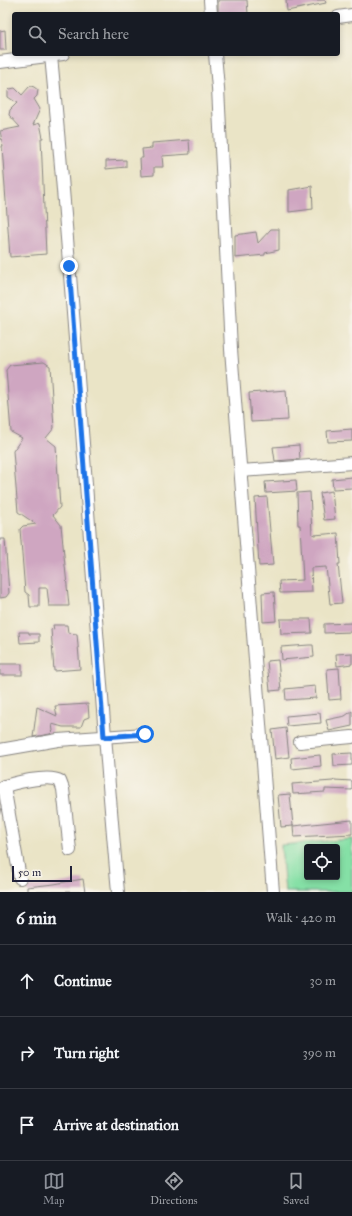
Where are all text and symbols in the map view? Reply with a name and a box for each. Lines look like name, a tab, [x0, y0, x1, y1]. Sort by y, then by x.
search box	[12, 12, 340, 56]
icon: search	[26, 23, 48, 45]
text: Search here	[58, 25, 129, 43]
route end	[60, 257, 78, 275]
route start	[136, 725, 154, 743]
map controls	[304, 844, 340, 880]
button: locate	[304, 844, 340, 880]
scale bar	[12, 864, 72, 883]
text: 50 m	[18, 866, 41, 879]
text: 6 min	[16, 908, 57, 929]
text: Walk · 420 m	[266, 910, 336, 926]
icon: ahead	[16, 970, 38, 992]
text: Continue	[54, 972, 112, 990]
text: 30 m	[310, 973, 336, 989]
icon: right	[16, 1042, 38, 1064]
text: Turn right	[54, 1044, 119, 1062]
text: 390 m	[303, 1045, 336, 1061]
icon: arrive	[16, 1114, 38, 1136]
text: Arrive at destination	[54, 1116, 179, 1134]
tab: Map	[43, 1170, 65, 1207]
tab: Directions	[150, 1170, 198, 1207]
tab: Saved	[283, 1170, 309, 1207]

